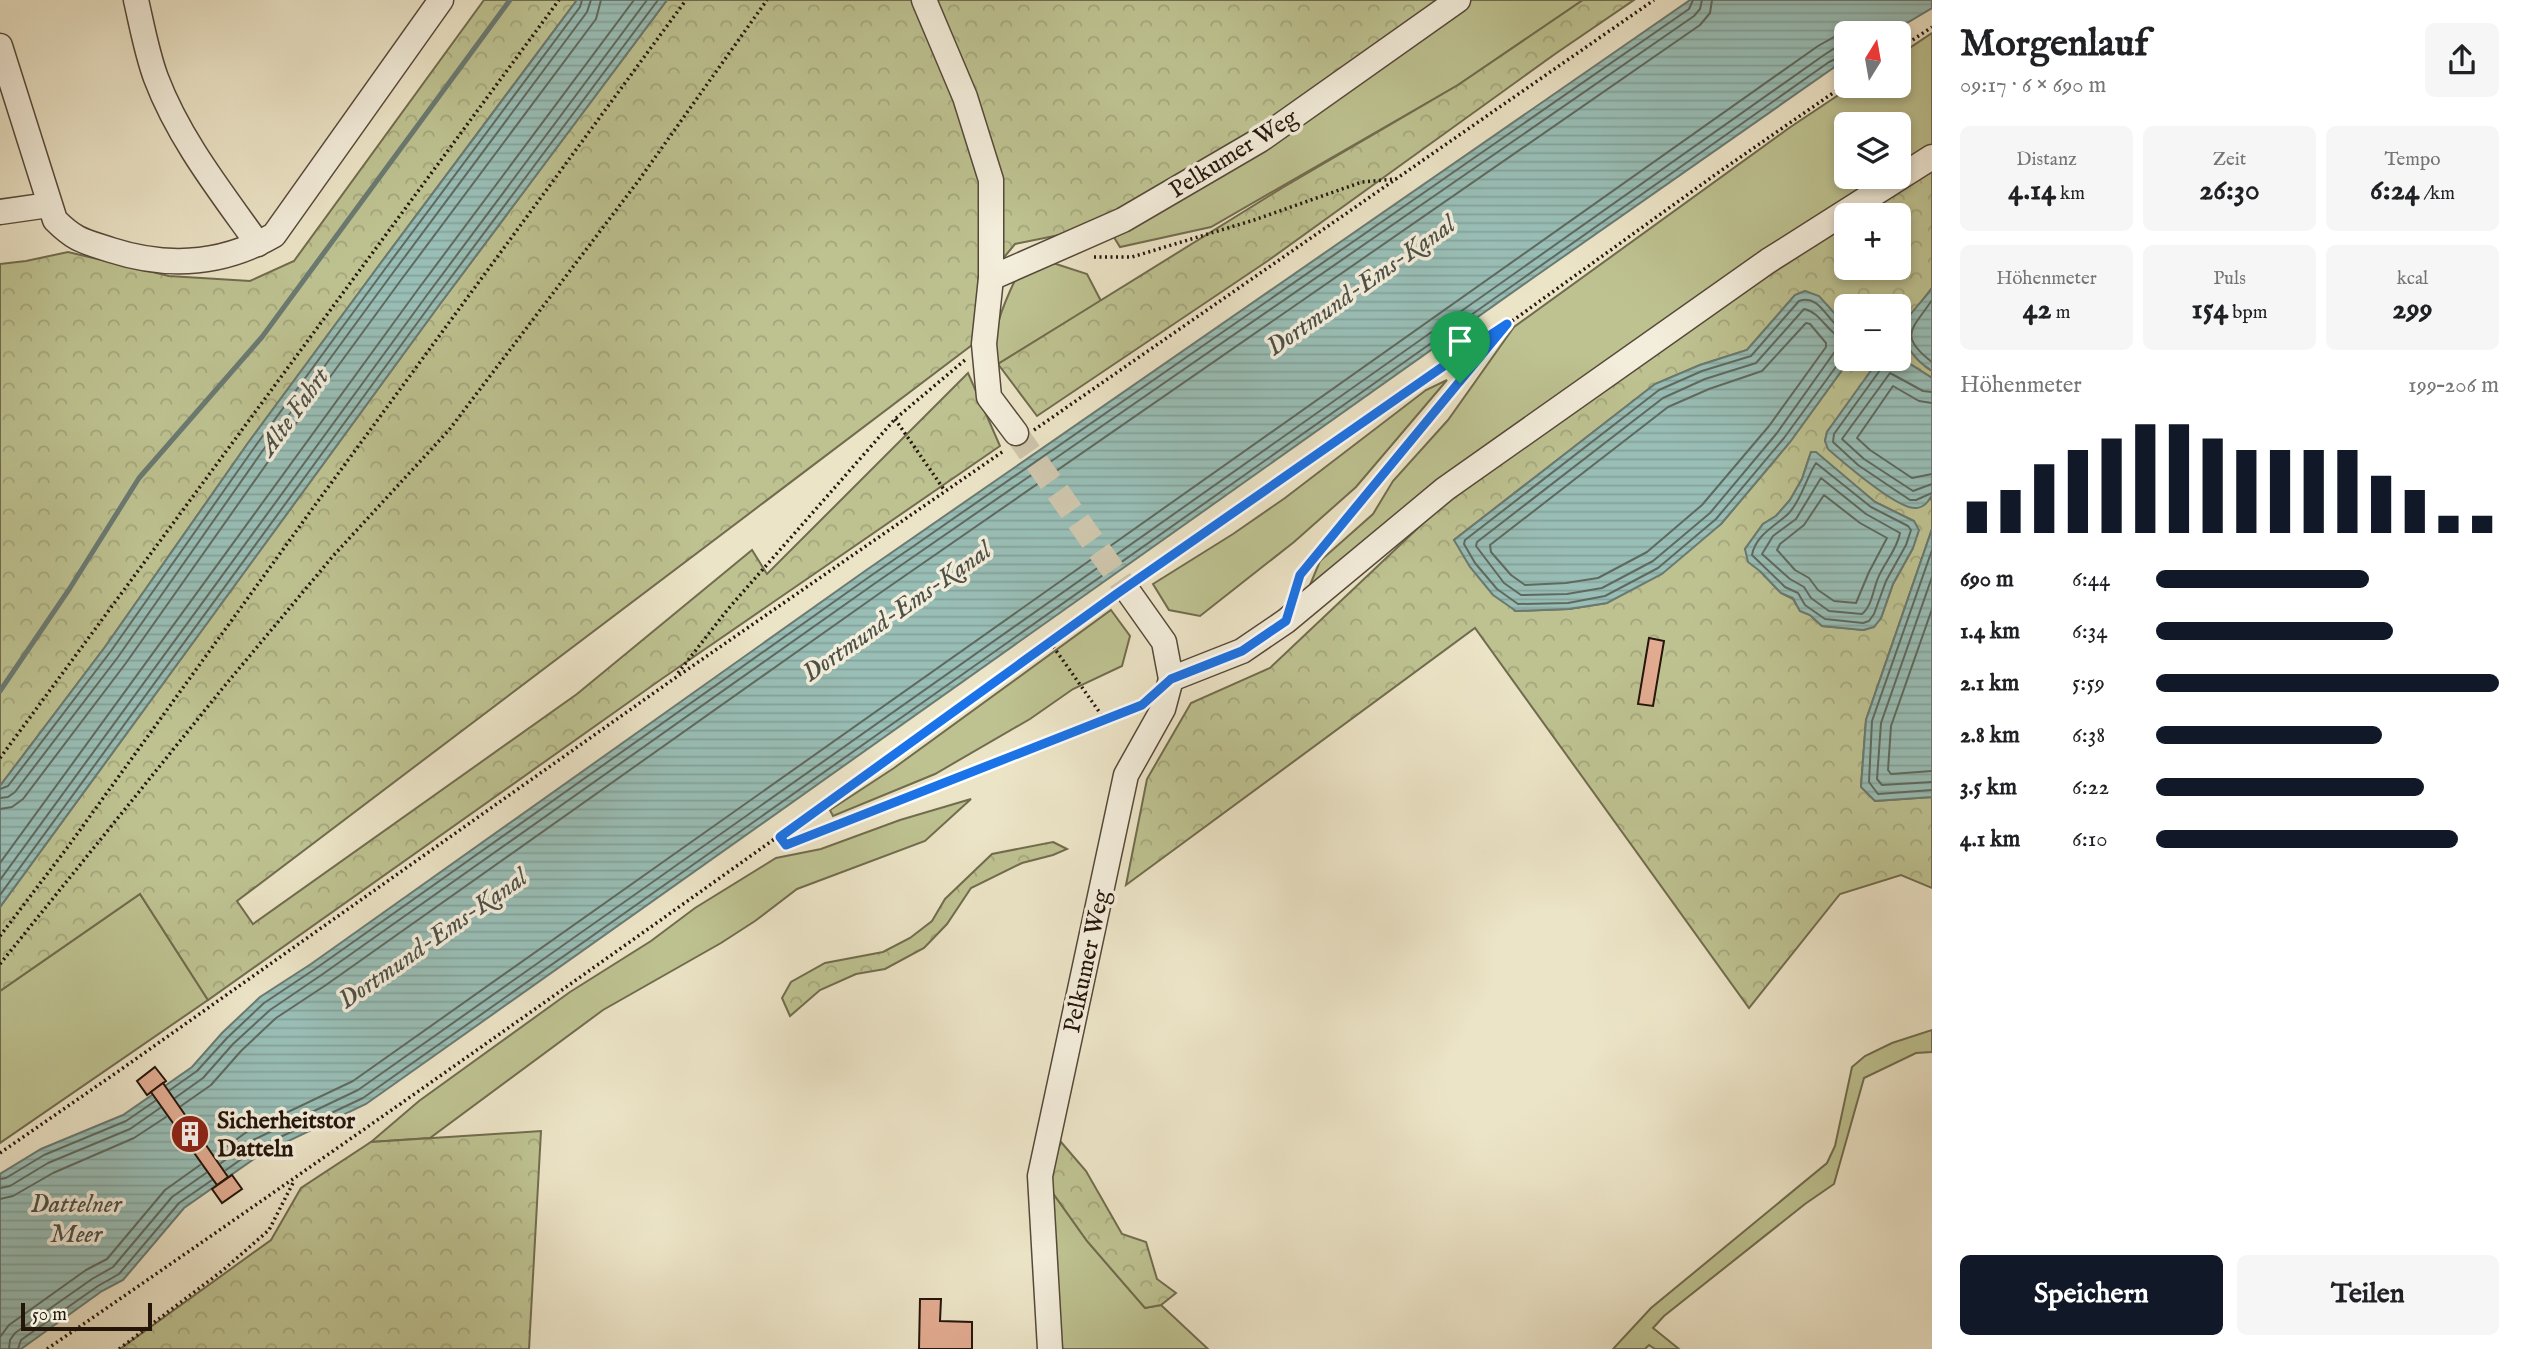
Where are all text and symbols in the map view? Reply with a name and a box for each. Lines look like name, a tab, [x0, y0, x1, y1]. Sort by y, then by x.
north arrow	[1834, 21, 1911, 98]
map controls	[1834, 21, 1911, 371]
text: Morgenlauf	[1960, 21, 2148, 69]
button: share	[2425, 23, 2499, 97]
text: 09:17 · 6 × 690 m	[1960, 71, 2106, 100]
street label: Pelkumer Weg	[1164, 102, 1305, 206]
button: layers	[1834, 112, 1911, 189]
text: Distanz	[2016, 148, 2077, 172]
text: Zeit	[2213, 148, 2246, 172]
text: Tempo	[2384, 148, 2441, 172]
text: 4.14	[2008, 172, 2056, 210]
text: 26:30	[2199, 172, 2260, 210]
text: 6:24	[2370, 172, 2419, 210]
text: km	[2056, 182, 2085, 206]
text: /km	[2419, 182, 2455, 206]
button: +	[1834, 203, 1911, 280]
water label: Dortmund-Ems-Kanal	[1260, 208, 1463, 364]
text: Höhenmeter	[1996, 267, 2097, 291]
text: Puls	[2213, 267, 2246, 291]
text: kcal	[2397, 267, 2428, 291]
text: 42	[2023, 291, 2051, 329]
text: 154	[2192, 291, 2228, 329]
text: 299	[2392, 291, 2433, 329]
button: −	[1834, 294, 1911, 371]
text: m	[2051, 301, 2070, 325]
text: bpm	[2228, 301, 2267, 325]
pin	[1430, 311, 1490, 383]
icon: arrive	[1441, 322, 1479, 360]
water label: Alte Fahrt	[250, 360, 338, 465]
text: Höhenmeter	[1960, 371, 2082, 400]
text: 199–206 m	[2408, 371, 2499, 400]
water label: Dortmund-Ems-Kanal	[796, 534, 999, 690]
text: 690 m	[1960, 565, 2014, 594]
text: 6:44	[2072, 565, 2110, 594]
text: 1.4 km	[1960, 617, 2020, 646]
text: 6:34	[2072, 617, 2108, 646]
text: 2.1 km	[1960, 669, 2019, 698]
text: 5:59	[2072, 669, 2105, 698]
text: 2.8 km	[1960, 721, 2020, 750]
text: 6:38	[2072, 721, 2105, 750]
text: 3.5 km	[1960, 773, 2017, 802]
text: 6:22	[2072, 773, 2109, 802]
text: 4.1 km	[1960, 825, 2020, 854]
text: 6:10	[2072, 825, 2108, 854]
water label: Dortmund-Ems-Kanal	[332, 861, 535, 1017]
street label: Pelkumer Weg	[1057, 886, 1118, 1036]
place label: Sicherheitstor Datteln	[217, 1106, 355, 1165]
building icon: Sicherheitstor Datteln	[169, 1113, 211, 1155]
water label: Dattelner Meer	[30, 1188, 123, 1251]
button: Speichern	[1960, 1255, 2223, 1335]
button: Teilen	[2237, 1255, 2499, 1335]
scale bar	[21, 1300, 152, 1332]
text: 50 m	[32, 1303, 67, 1327]

